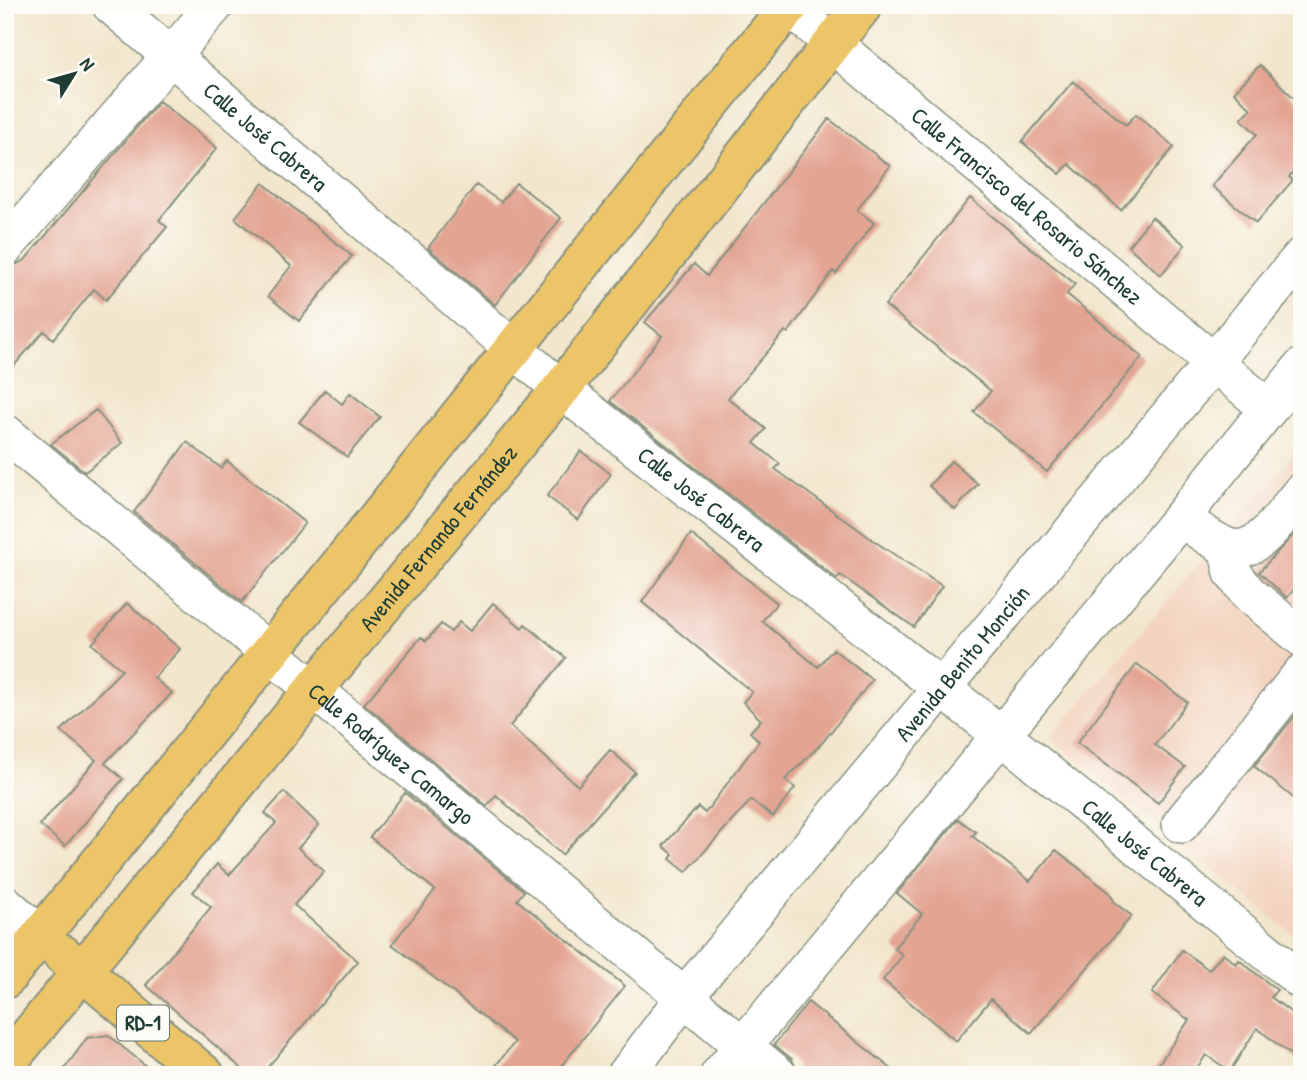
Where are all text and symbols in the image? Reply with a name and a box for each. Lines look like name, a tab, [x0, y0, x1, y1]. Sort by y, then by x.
north arrow	[38, 38, 108, 108]
text: N	[74, 52, 101, 76]
street label: Calle José Cabrera	[197, 75, 334, 198]
street label: Calle Francisco del Rosario Sánchez	[905, 100, 1150, 312]
street label: Avenida Fernando Fernández	[352, 438, 524, 638]
street label: Calle José Cabrera	[631, 439, 772, 559]
street label: Avenida Benito Monción	[888, 578, 1036, 747]
street label: Calle Rodríguez Camargo	[302, 675, 481, 831]
street label: Calle José Cabrera	[1076, 791, 1215, 913]
road number: RD-1	[117, 1006, 169, 1040]

